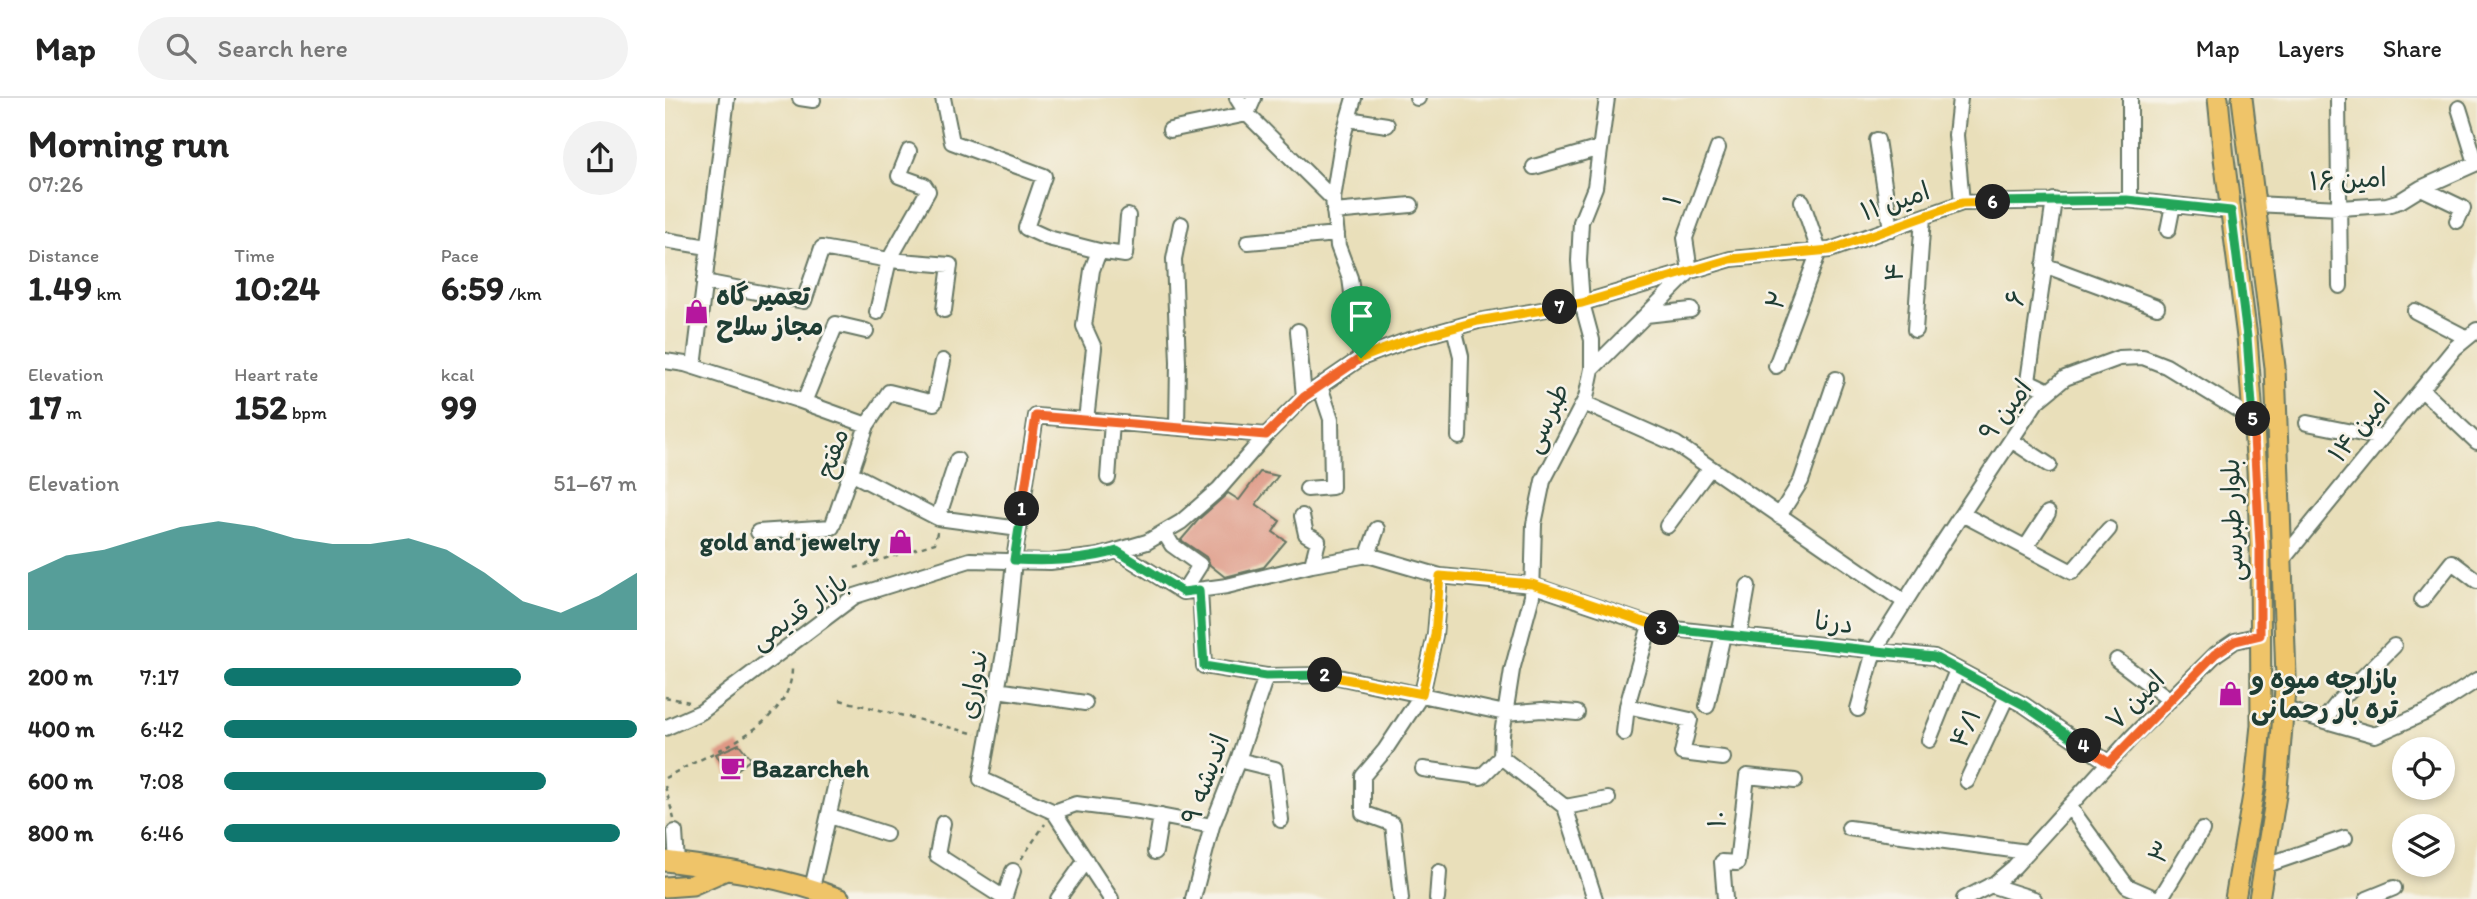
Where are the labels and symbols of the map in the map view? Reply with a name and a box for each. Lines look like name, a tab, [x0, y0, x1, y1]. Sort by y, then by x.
street label: امین ۱۶	[2308, 161, 2388, 197]
street label: امین ۱۱	[1856, 174, 1934, 228]
pin: 6	[1975, 184, 2011, 220]
street label: ۱	[1655, 190, 1689, 210]
street label: ۴	[1877, 261, 1911, 283]
place label: تعمیر گاه مجاز سلاح	[716, 280, 823, 343]
pin	[1331, 286, 1391, 358]
street label: ۲	[1758, 286, 1794, 314]
street label: ۶	[1998, 288, 2032, 308]
pin: 7	[1543, 290, 1577, 325]
shop icon: تعمیر گاه مجاز سلاح	[682, 297, 710, 325]
street label: امین ۹	[1972, 373, 2038, 447]
street label: طبرسی	[1516, 378, 1577, 458]
street label: امین ۱۴	[2321, 385, 2397, 469]
pin: 5	[2235, 402, 2271, 436]
street label: مفتح	[809, 424, 857, 483]
street label: بلوار طبرسی	[2214, 458, 2251, 582]
pin: 1	[1005, 492, 1039, 526]
place label: gold and jewelry	[700, 525, 881, 557]
shop icon: gold and jewelry	[886, 527, 914, 555]
street label: بازار قدیمی	[744, 566, 855, 657]
street label: درنا	[1813, 604, 1855, 640]
pin: 3	[1644, 610, 1679, 646]
street label: ندواری	[951, 646, 995, 722]
pin: 2	[1307, 658, 1343, 692]
place label: بازارچه میوه و تره بار رحمانی	[2249, 663, 2399, 726]
street label: امین ۷	[2099, 664, 2171, 736]
shop icon: بازارچه میوه و تره بار رحمانی	[2217, 680, 2245, 708]
street label: ۴/۱	[1942, 703, 1988, 753]
pin: 4	[2067, 728, 2101, 764]
street label: اندیشه ۹	[1174, 729, 1236, 829]
place label: Bazarcheh	[752, 752, 870, 784]
cafe icon: Bazarcheh	[718, 754, 746, 782]
street label: ۱۰	[1700, 808, 1734, 830]
street label: ۳	[2141, 835, 2179, 869]

